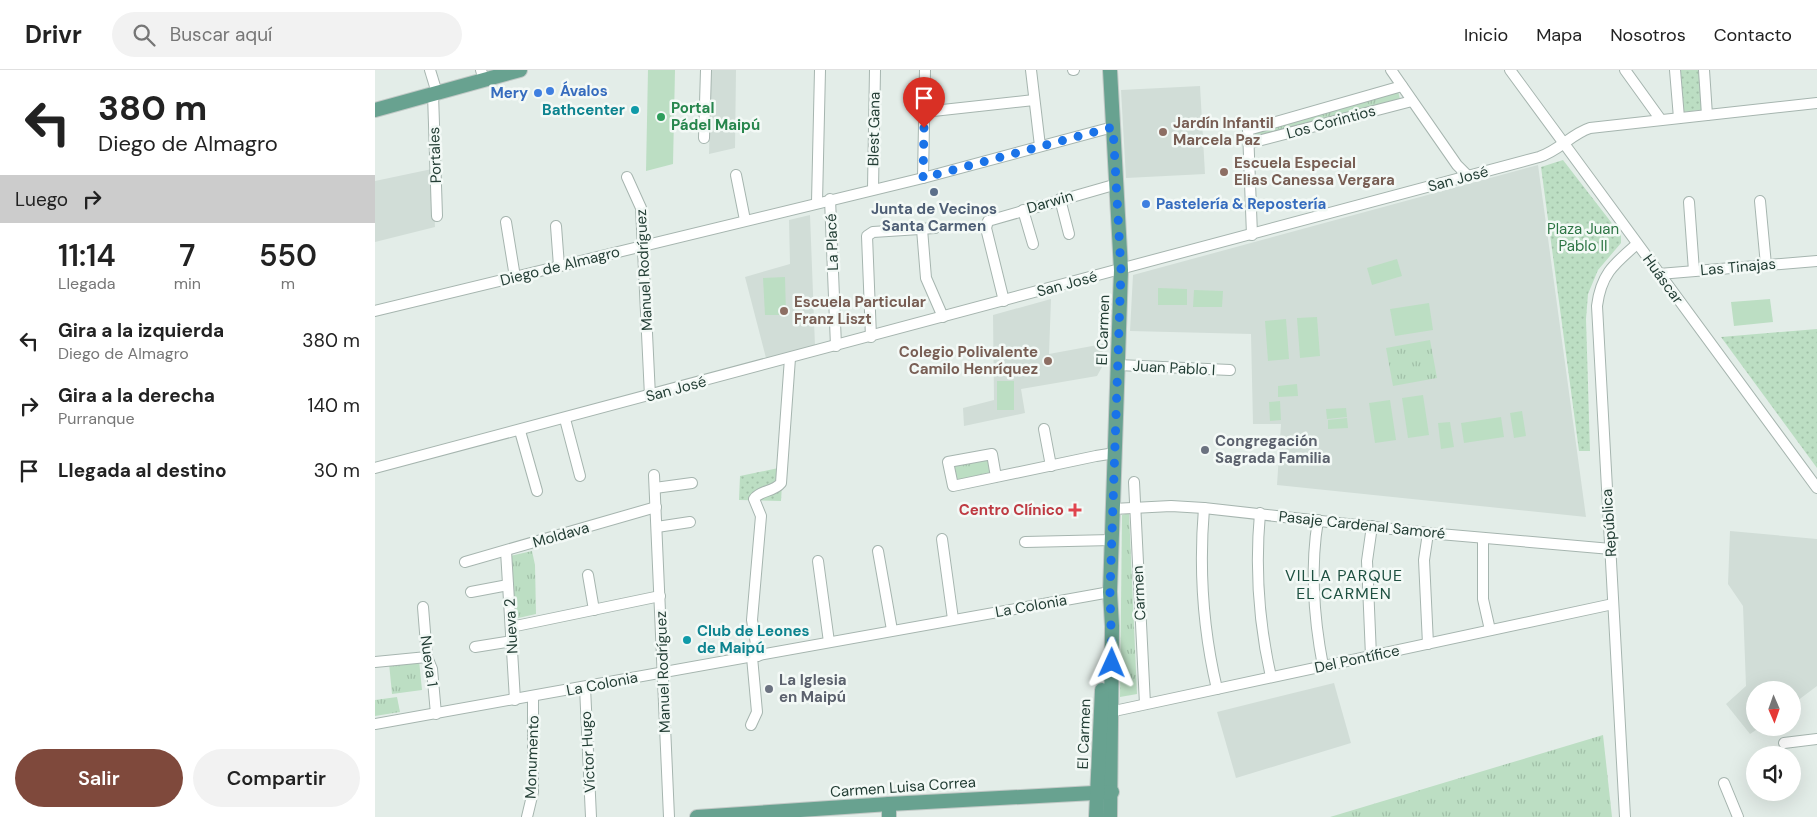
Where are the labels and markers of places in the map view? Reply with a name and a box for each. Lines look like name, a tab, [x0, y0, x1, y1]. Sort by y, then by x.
pin	[903, 77, 945, 128]
place label: Ávalos	[560, 81, 608, 101]
place label: Mery	[490, 83, 528, 103]
marker: Ávalos	[544, 85, 556, 97]
marker: Mery	[532, 87, 544, 99]
place label: Portal Pádel Maipú	[671, 98, 760, 135]
place label: Bathcenter	[542, 100, 625, 120]
marker: Bathcenter	[629, 104, 641, 116]
marker: Portal Pádel Maipú	[655, 111, 667, 123]
place label: Jardín Infantil Marcela Paz	[1173, 113, 1274, 150]
marker: Jardín Infantil Marcela Paz	[1157, 126, 1169, 138]
place label: Escuela Especial Elias Canessa Vergara	[1234, 153, 1395, 190]
marker: Escuela Especial Elias Canessa Vergara	[1218, 166, 1230, 178]
marker: Junta de Vecinos Santa Carmen	[928, 186, 940, 198]
place label: Pastelería & Repostería	[1156, 194, 1326, 214]
marker: Pastelería & Repostería	[1140, 198, 1152, 210]
place label: Junta de Vecinos Santa Carmen	[871, 199, 997, 236]
place label: Escuela Particular Franz Liszt	[794, 292, 926, 329]
marker: Escuela Particular Franz Liszt	[778, 305, 790, 317]
place label: Colegio Polivalente Camilo Henríquez	[899, 342, 1038, 379]
marker: Colegio Polivalente Camilo Henríquez	[1042, 355, 1054, 367]
place label: Congregación Sagrada Familia	[1215, 431, 1330, 468]
marker: Congregación Sagrada Familia	[1199, 444, 1211, 456]
place label: Centro Clínico	[959, 500, 1064, 520]
marker: Centro Clínico	[1068, 503, 1082, 517]
place label: Club de Leones de Maipú	[697, 621, 810, 658]
marker: Club de Leones de Maipú	[681, 634, 693, 646]
place label: La Iglesia en Maipú	[779, 670, 847, 707]
marker: La Iglesia en Maipú	[763, 683, 775, 695]

